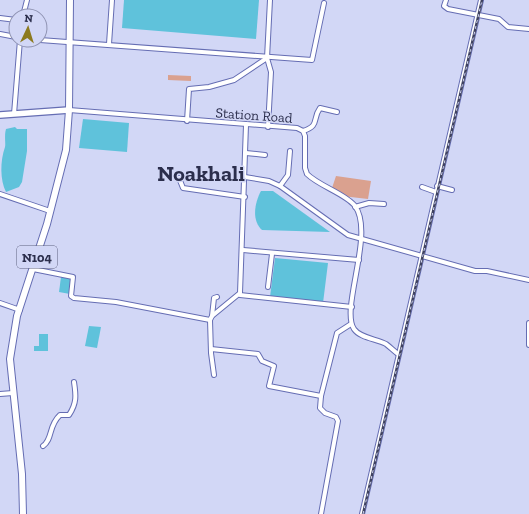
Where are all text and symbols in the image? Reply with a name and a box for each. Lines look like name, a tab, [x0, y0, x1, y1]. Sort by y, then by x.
north arrow	[8, 8, 48, 48]
text: N	[24, 12, 34, 25]
street label: Station Road	[215, 104, 293, 127]
district label: Noakhali	[157, 160, 245, 187]
road number: N104	[17, 246, 57, 268]

